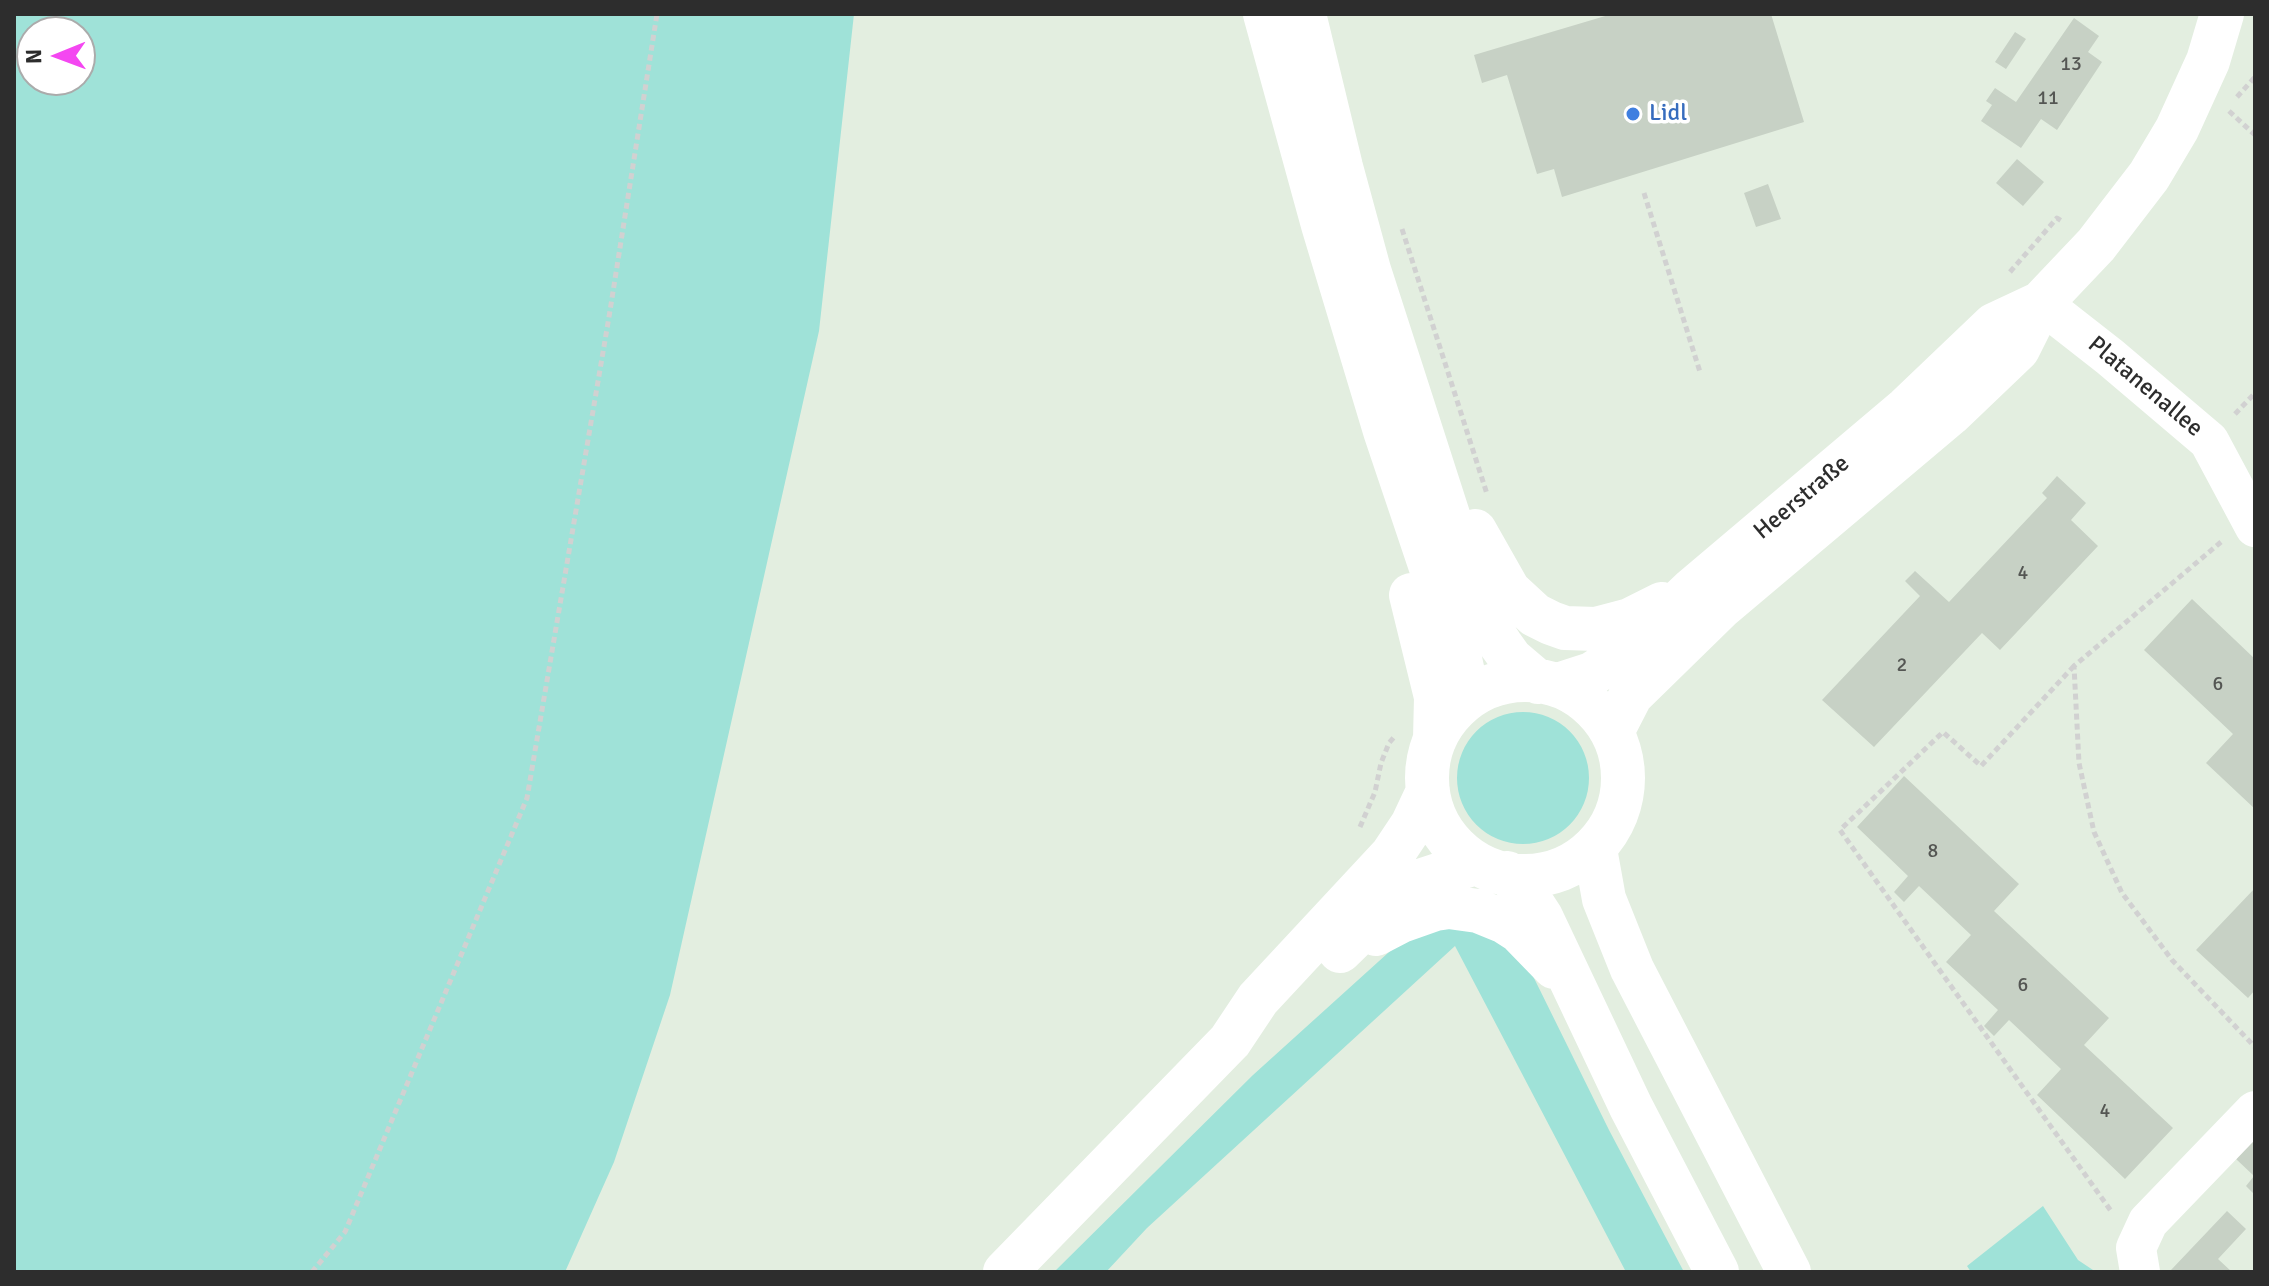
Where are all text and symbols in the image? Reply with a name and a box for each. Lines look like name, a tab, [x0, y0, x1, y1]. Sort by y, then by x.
north arrow	[16, 16, 96, 96]
text: N	[20, 49, 47, 64]
house number: 13	[2060, 53, 2082, 77]
house number: 11	[2037, 87, 2059, 111]
place label: Lidl	[1649, 100, 1687, 128]
marker: Lidl	[1624, 105, 1642, 123]
street label: Platanenallee	[2082, 331, 2208, 443]
street label: Heerstraße	[1748, 450, 1856, 546]
house number: 4	[2018, 562, 2028, 586]
house number: 2	[1897, 654, 1907, 678]
house number: 6	[2213, 673, 2223, 697]
house number: 8	[1928, 840, 1938, 864]
house number: 6	[2018, 974, 2028, 998]
house number: 4	[2100, 1100, 2110, 1124]

